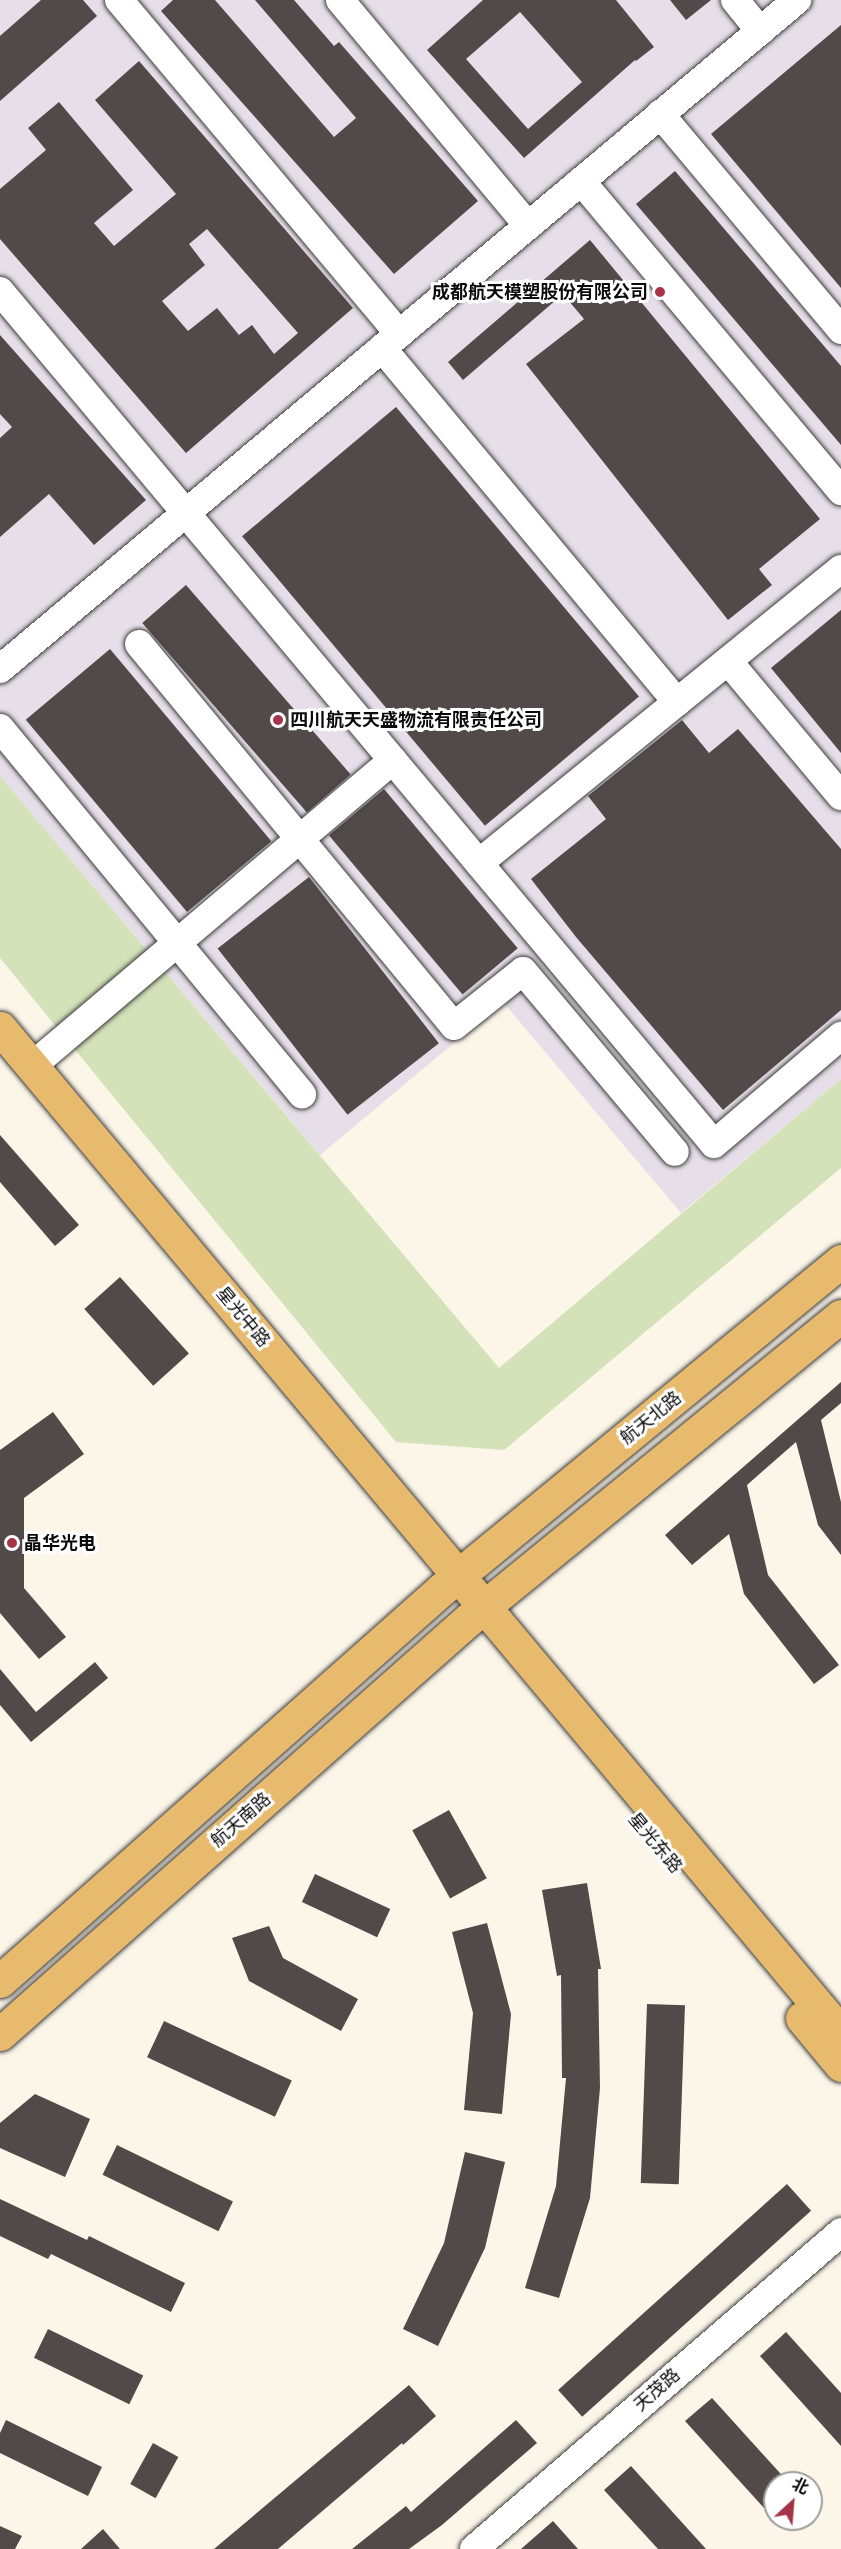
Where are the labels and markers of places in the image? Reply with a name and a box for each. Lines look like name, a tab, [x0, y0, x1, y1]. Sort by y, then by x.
place label: 成都航天模塑股份有限公司	[432, 281, 648, 303]
marker: 成都航天模塑股份有限公司	[653, 285, 667, 299]
place label: 四川航天天盛物流有限责任公司	[290, 709, 542, 731]
marker: 四川航天天盛物流有限责任公司	[271, 713, 285, 727]
place label: 晶华光电	[24, 1532, 96, 1554]
marker: 晶华光电	[5, 1536, 19, 1550]

